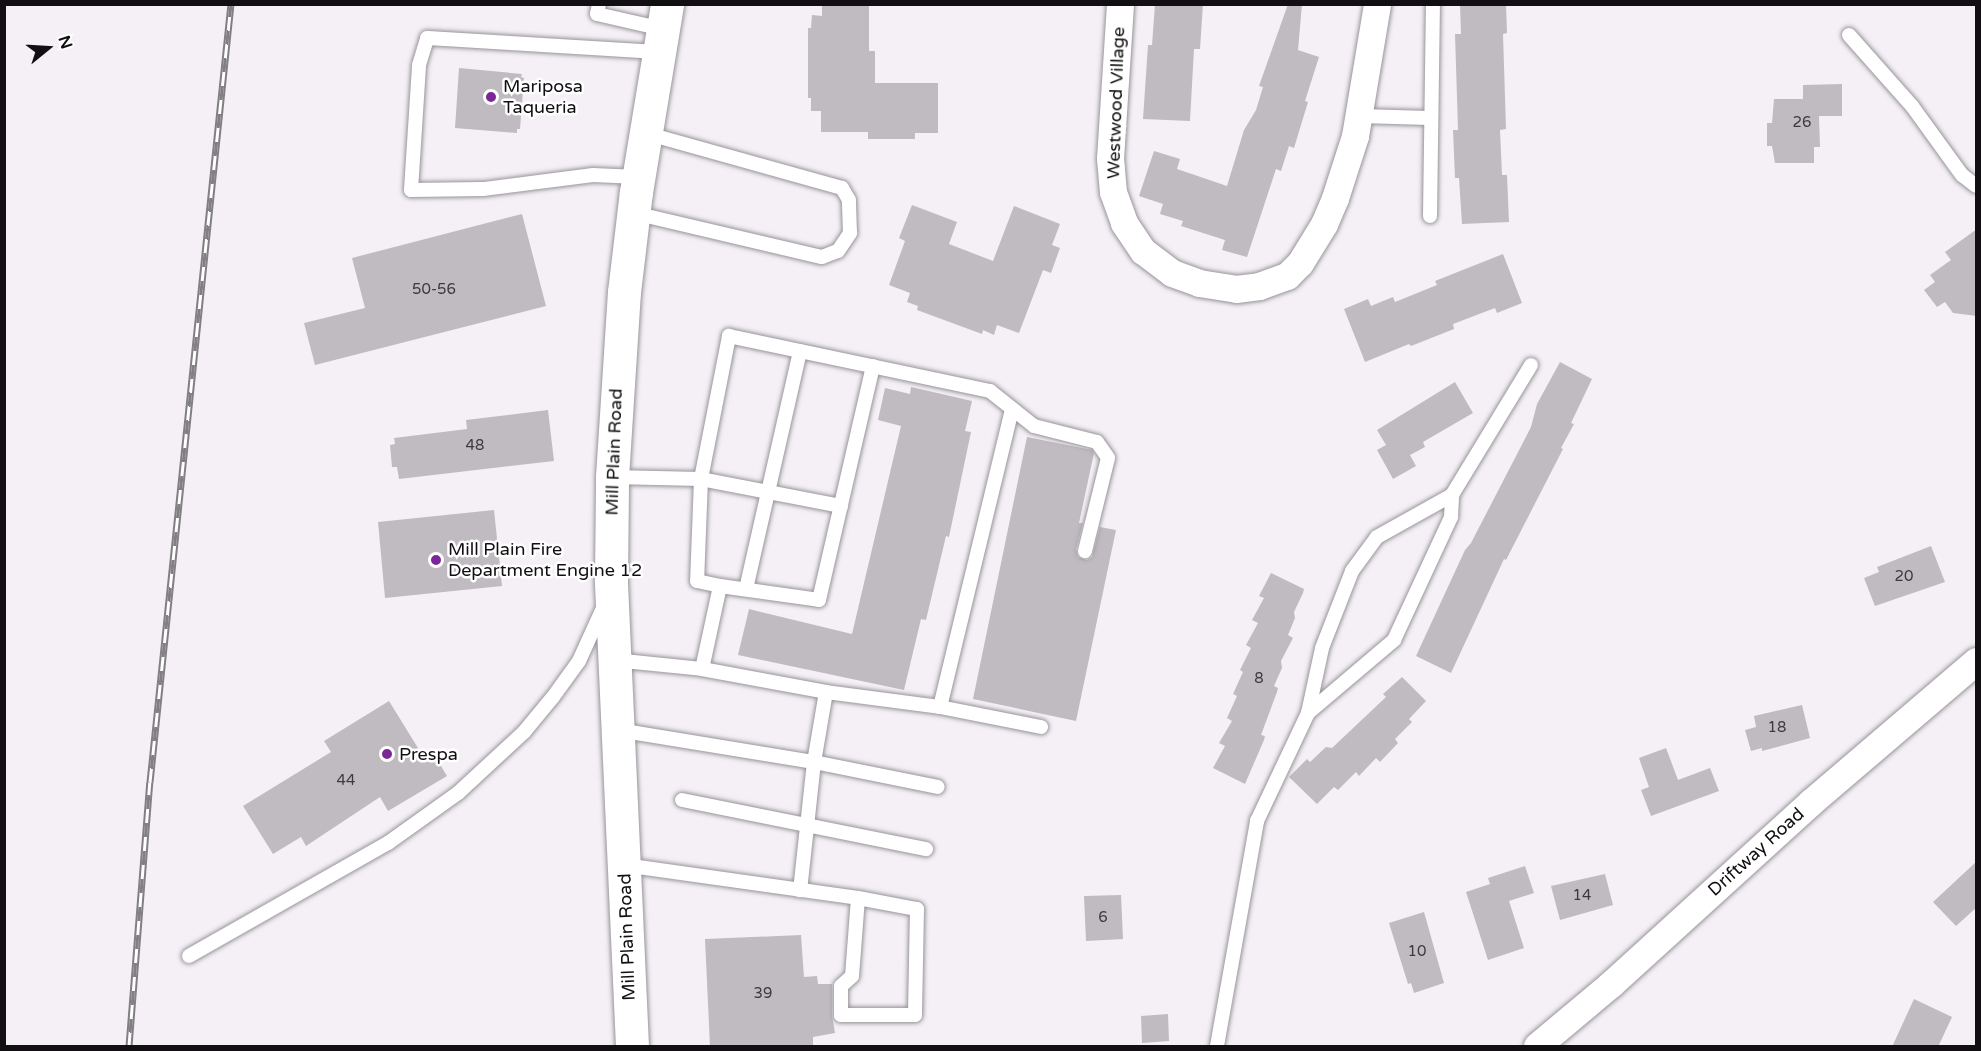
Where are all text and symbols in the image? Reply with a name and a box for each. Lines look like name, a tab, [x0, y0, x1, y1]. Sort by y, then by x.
north arrow	[18, 18, 78, 78]
street label: Westwood Village	[1103, 26, 1129, 180]
text: N	[54, 33, 77, 52]
place label: Mariposa Taqueria	[503, 76, 583, 118]
marker: Mariposa Taqueria	[484, 90, 498, 104]
house number: 26	[1793, 114, 1811, 132]
house number: 50-56	[412, 281, 456, 299]
street label: Mill Plain Road	[601, 388, 627, 516]
house number: 48	[466, 437, 484, 455]
place label: Mill Plain Fire Department Engine 12	[448, 539, 642, 582]
marker: Mill Plain Fire Department Engine 12	[429, 553, 443, 567]
house number: 20	[1895, 568, 1913, 586]
house number: 8	[1254, 670, 1264, 688]
house number: 18	[1768, 719, 1786, 737]
place label: Prespa	[399, 743, 458, 765]
marker: Prespa	[380, 747, 394, 761]
house number: 44	[337, 772, 355, 790]
street label: Driftway Road	[1703, 803, 1809, 901]
street label: Mill Plain Road	[614, 873, 640, 1001]
house number: 14	[1573, 887, 1591, 905]
house number: 6	[1098, 909, 1108, 927]
house number: 10	[1408, 943, 1426, 961]
house number: 39	[754, 985, 772, 1003]

